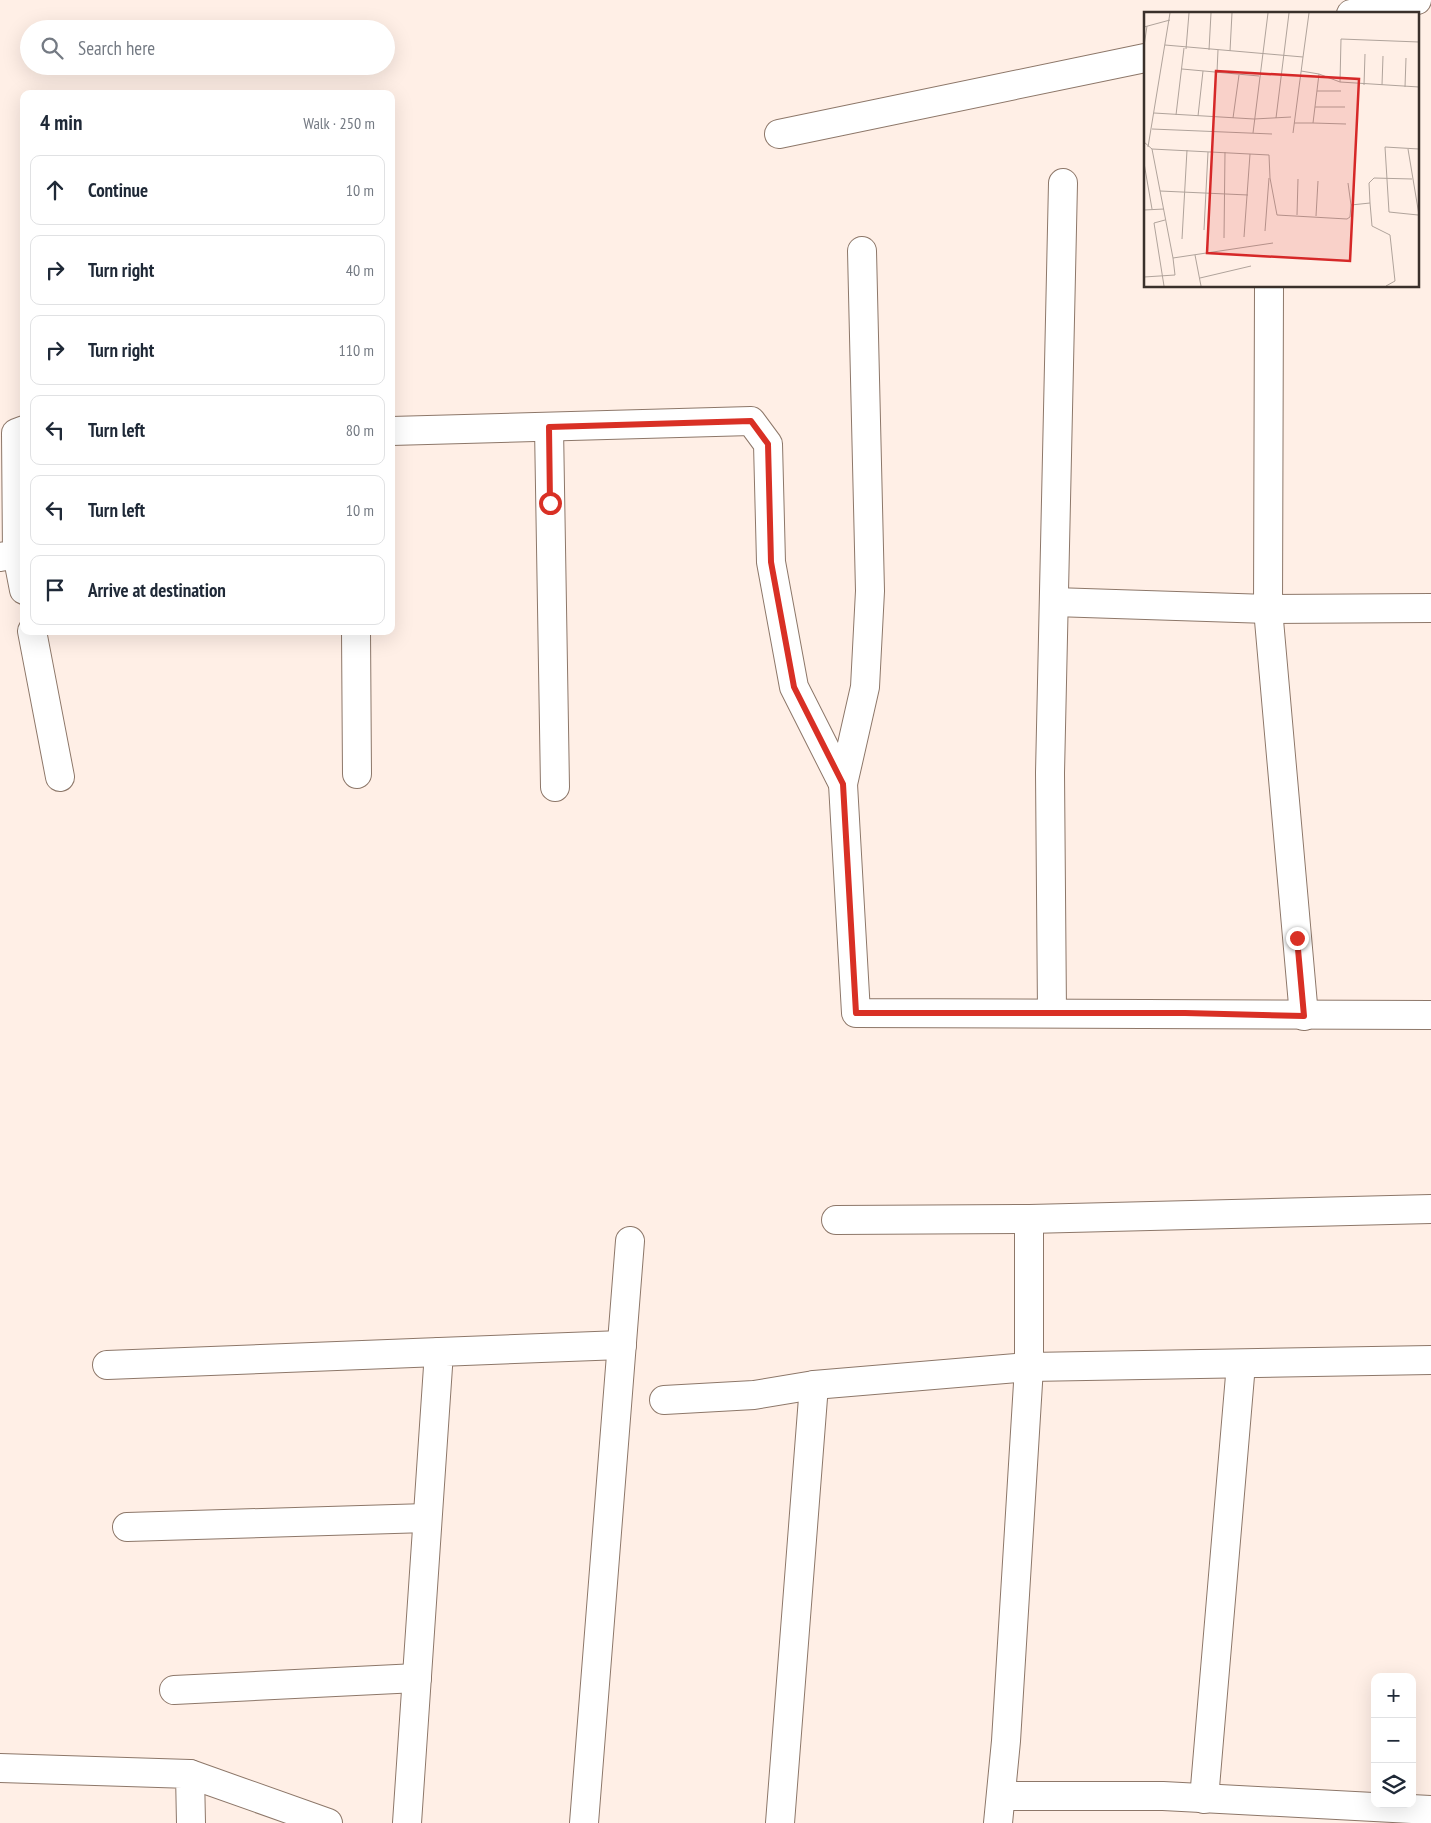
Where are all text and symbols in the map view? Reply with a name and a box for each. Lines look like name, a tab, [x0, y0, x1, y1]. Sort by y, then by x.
inset map	[1144, 12, 1418, 288]
search box	[20, 20, 395, 75]
icon: search	[38, 34, 66, 62]
text: Search here	[78, 36, 155, 60]
text: 4 min	[40, 109, 82, 136]
text: Walk · 250 m	[303, 113, 375, 133]
icon: ahead	[41, 176, 69, 204]
text: Continue	[88, 178, 148, 202]
text: 10 m	[346, 180, 374, 200]
icon: right	[41, 256, 69, 284]
text: Turn right	[88, 258, 154, 282]
text: 40 m	[346, 260, 374, 280]
icon: right	[41, 336, 69, 364]
text: Turn right	[88, 338, 154, 362]
text: 110 m	[339, 340, 374, 360]
icon: left	[41, 416, 69, 444]
text: Turn left	[88, 418, 145, 442]
text: 80 m	[346, 420, 374, 440]
route start	[539, 492, 562, 515]
icon: left	[41, 496, 69, 524]
text: Turn left	[88, 498, 145, 522]
text: 10 m	[346, 500, 374, 520]
icon: arrive	[41, 576, 69, 604]
text: Arrive at destination	[88, 578, 226, 602]
route end	[1286, 927, 1309, 950]
map controls	[1371, 1673, 1416, 1808]
button: +	[1371, 1673, 1416, 1718]
button: −	[1371, 1718, 1416, 1763]
button: layers	[1371, 1763, 1416, 1808]

